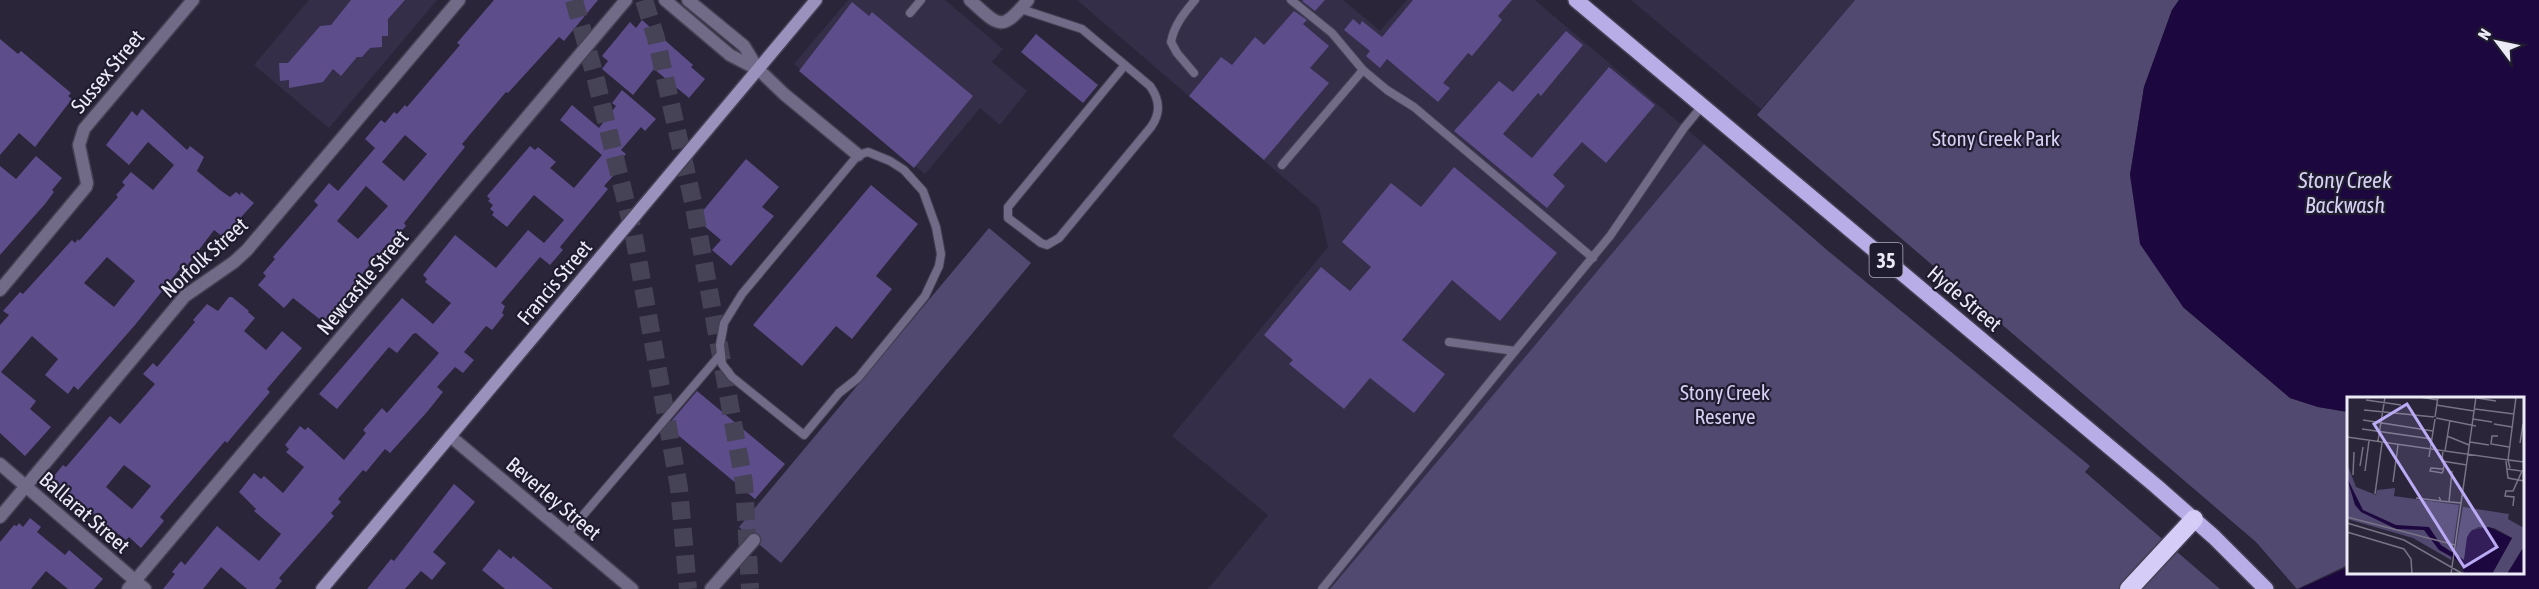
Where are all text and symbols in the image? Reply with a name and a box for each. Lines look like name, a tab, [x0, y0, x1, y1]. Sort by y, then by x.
north arrow	[2467, 12, 2527, 72]
street label: Sussex Street	[65, 25, 149, 117]
text: N	[2474, 25, 2494, 43]
park label: Stony Creek Park	[1932, 126, 2060, 150]
water label: Stony Creek Backwash	[2297, 167, 2392, 218]
street label: Norfolk Street	[156, 212, 252, 302]
street label: Newcastle Street	[311, 225, 413, 339]
street label: Francis Street	[512, 235, 596, 329]
road number: 35	[1870, 243, 1902, 277]
street label: Hyde Street	[1923, 260, 2007, 336]
park label: Stony Creek Reserve	[1680, 380, 1770, 428]
inset map	[2347, 397, 2524, 574]
street label: Beverley Street	[502, 452, 606, 544]
street label: Ballarat Street	[35, 466, 135, 558]

